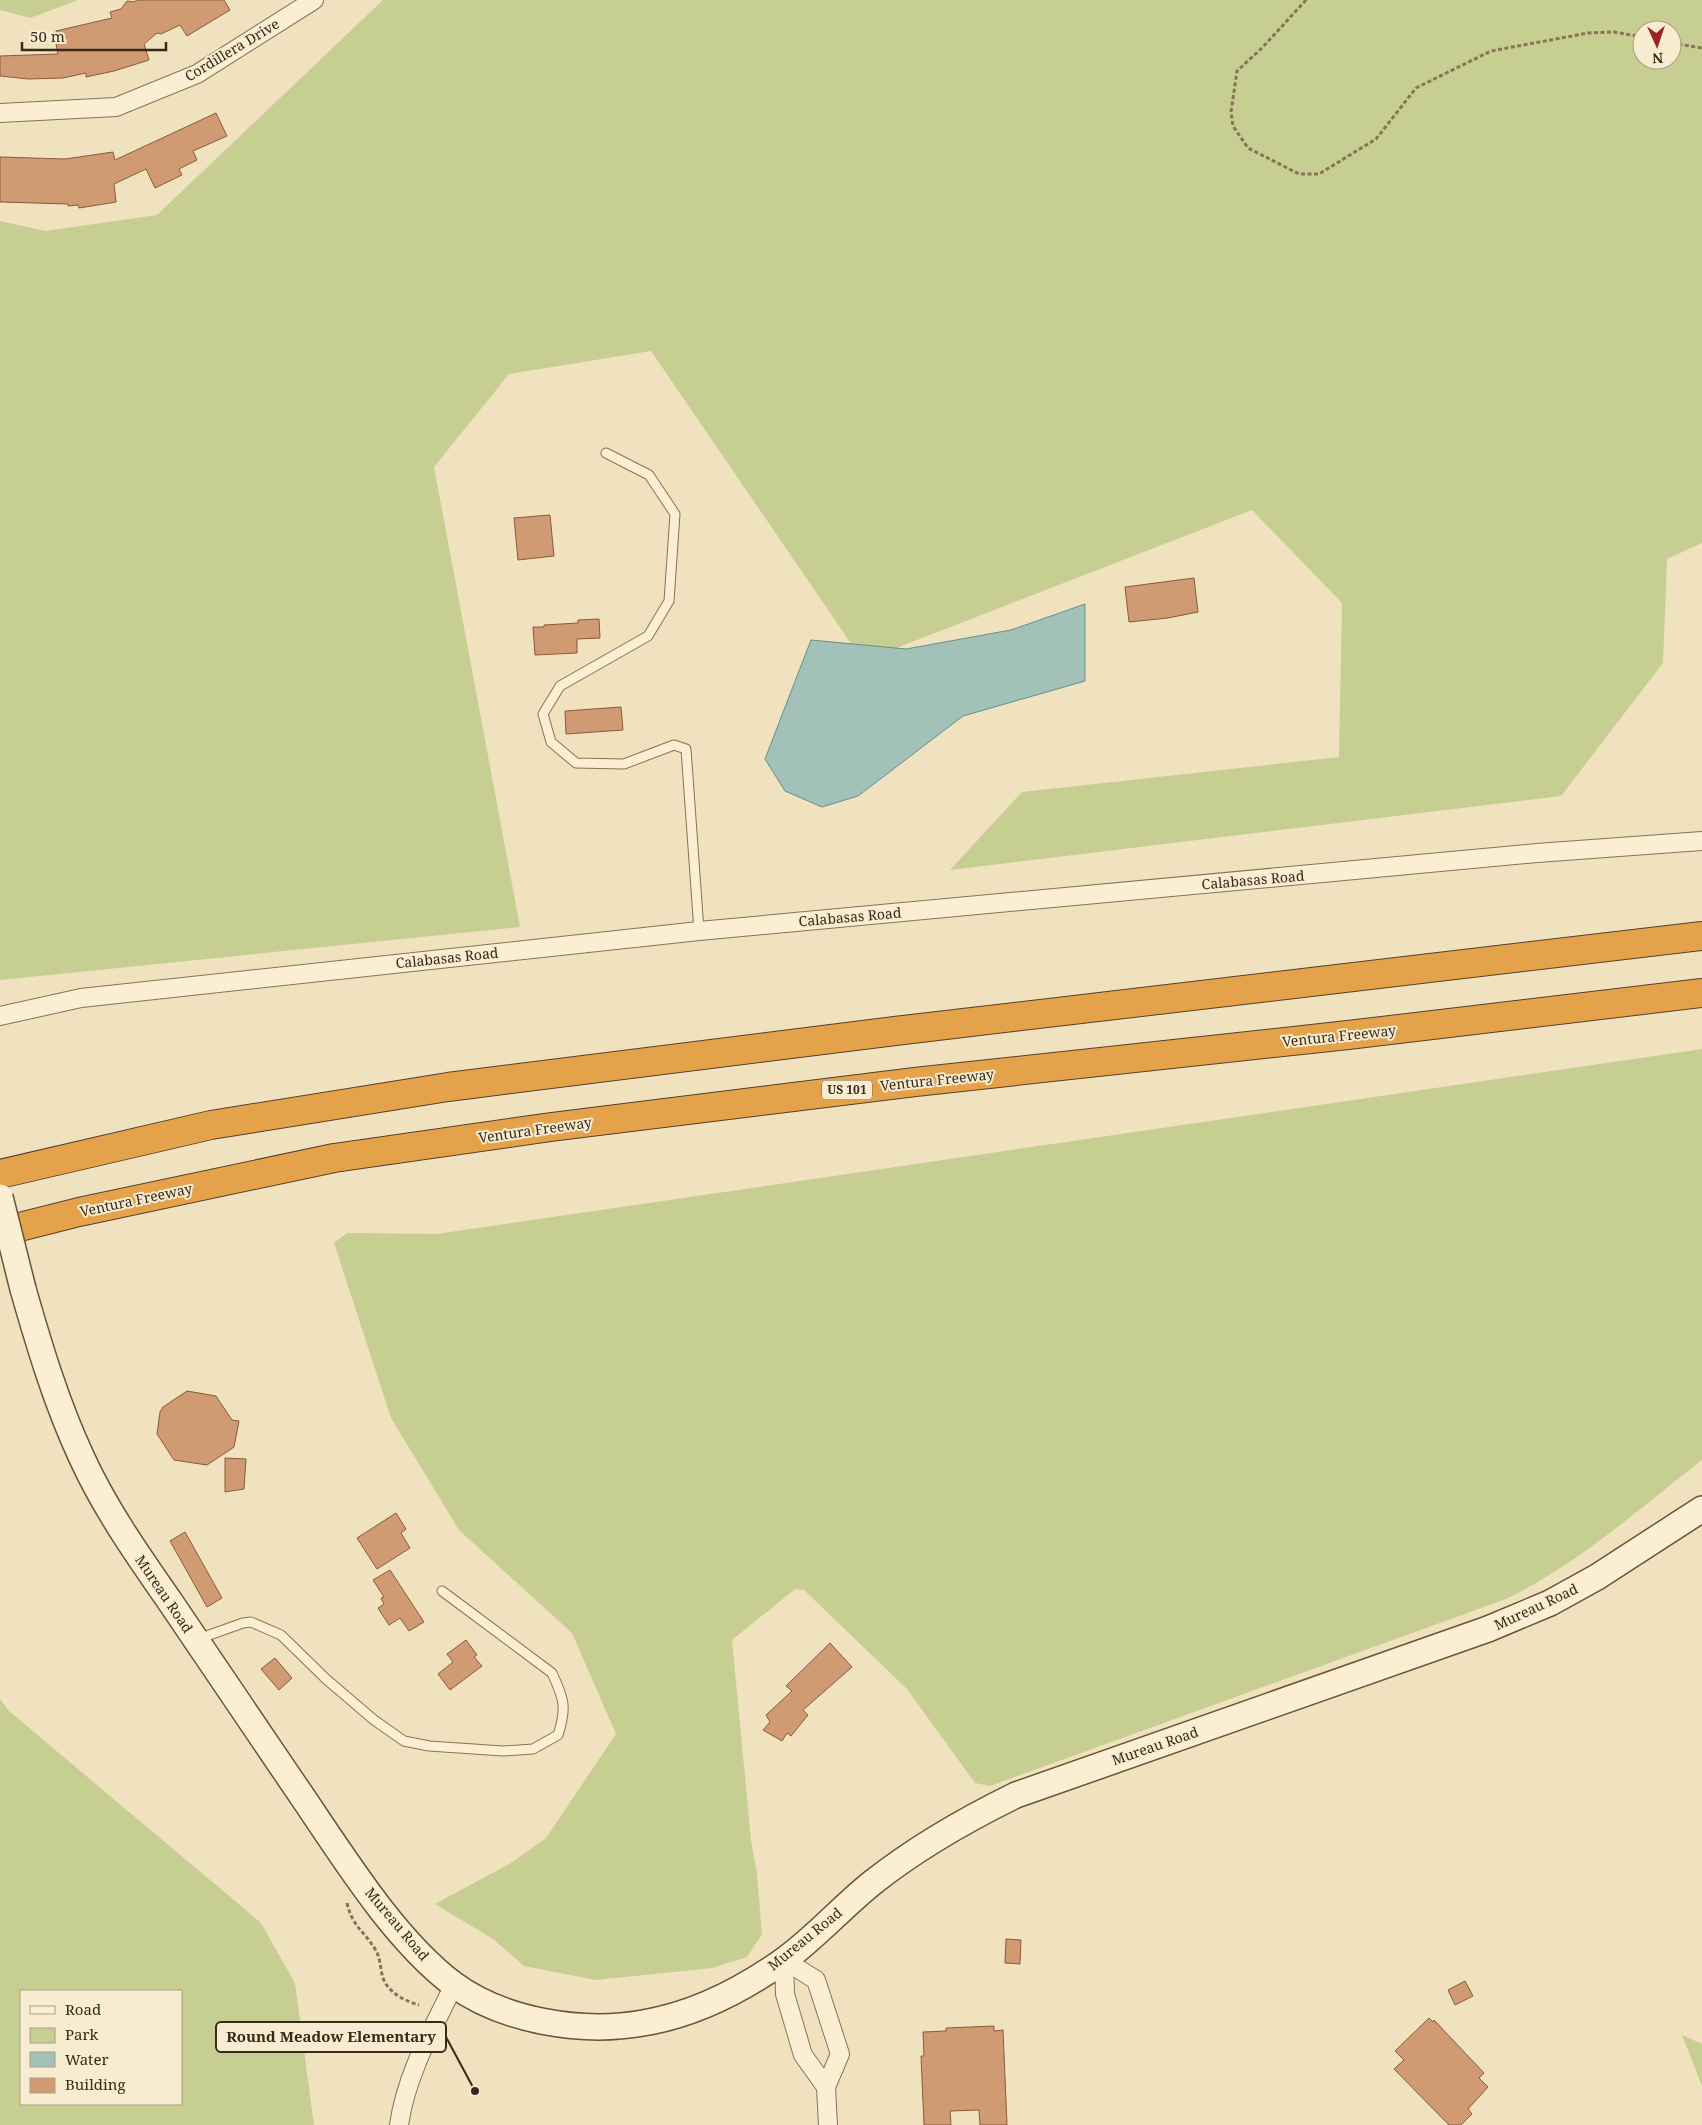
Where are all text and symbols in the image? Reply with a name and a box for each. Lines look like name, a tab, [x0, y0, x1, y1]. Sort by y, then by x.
street label: Cordillera Drive	[181, 14, 283, 85]
scale bar	[22, 20, 166, 52]
north arrow	[1632, 20, 1682, 70]
text: 50 m	[30, 26, 65, 46]
text: N	[1652, 49, 1664, 68]
street label: Calabasas Road	[1201, 866, 1306, 893]
street label: Calabasas Road	[798, 903, 903, 930]
street label: Calabasas Road	[395, 943, 500, 972]
street label: Ventura Freeway	[1281, 1020, 1397, 1051]
street label: Ventura Freeway	[879, 1064, 995, 1095]
road number: US 101	[822, 1080, 872, 1100]
street label: Ventura Freeway	[477, 1112, 593, 1147]
street label: Ventura Freeway	[78, 1178, 194, 1221]
street label: Mureau Road	[131, 1551, 198, 1637]
street label: Mureau Road	[1491, 1579, 1581, 1634]
street label: Mureau Road	[1109, 1722, 1201, 1769]
street label: Mureau Road	[361, 1883, 434, 1965]
street label: Mureau Road	[764, 1903, 846, 1974]
legend	[20, 1990, 182, 2105]
text: Road	[65, 1999, 101, 2019]
callout: Round Meadow Elementary	[216, 2022, 446, 2052]
text: Park	[65, 2024, 99, 2044]
text: Round Meadow Elementary	[226, 2026, 436, 2046]
text: Water	[65, 2049, 108, 2069]
text: Building	[65, 2074, 126, 2094]

